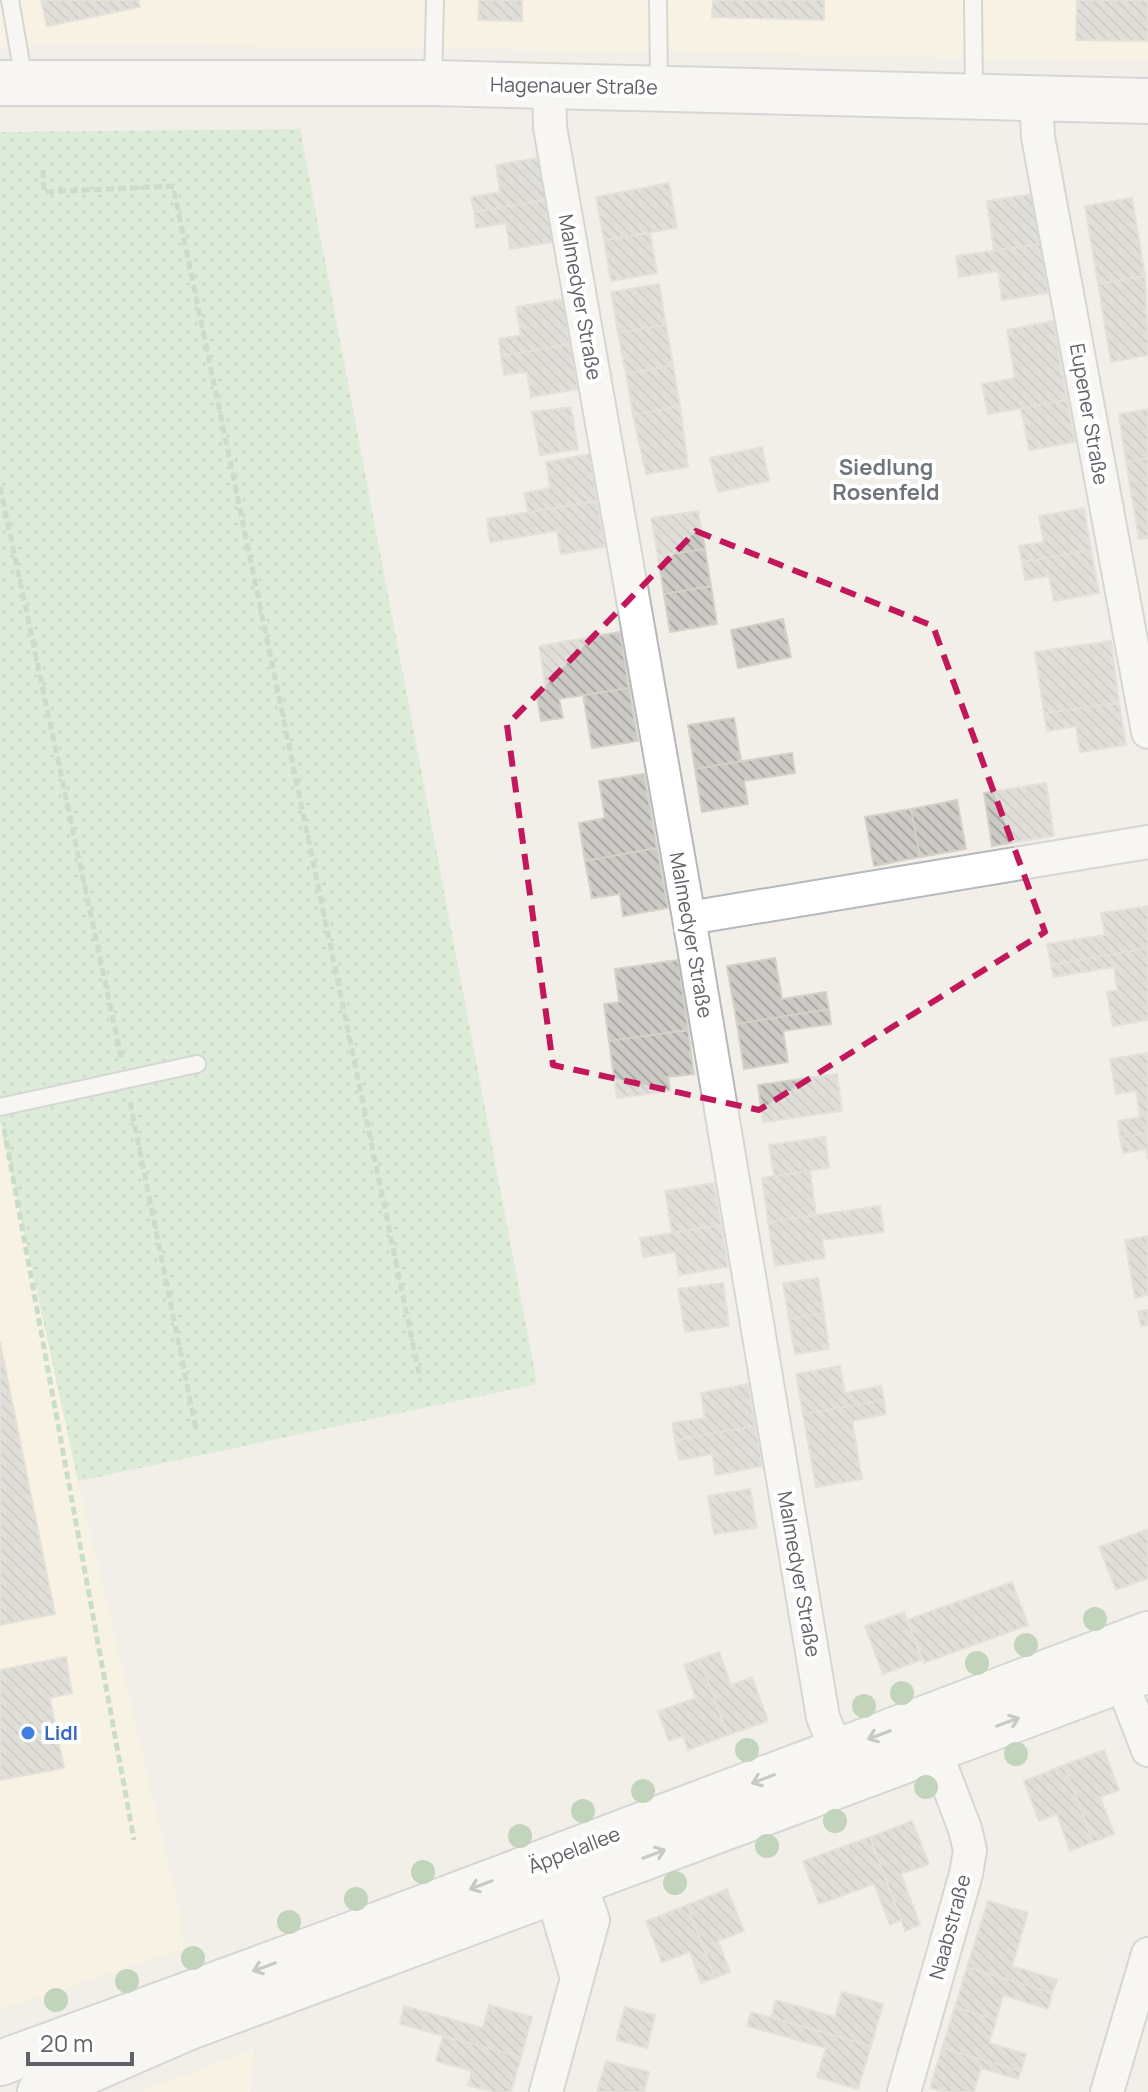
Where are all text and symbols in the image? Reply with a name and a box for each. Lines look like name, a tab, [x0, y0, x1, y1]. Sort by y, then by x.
street label: Hagenauer Straße	[490, 71, 658, 100]
street label: Malmedyer Straße	[553, 212, 608, 382]
street label: Eupener Straße	[1064, 341, 1115, 487]
district label: Siedlung Rosenfeld	[832, 452, 940, 507]
street label: Malmedyer Straße	[664, 850, 719, 1020]
street label: Malmedyer Straße	[772, 1489, 827, 1659]
one-way arrow	[995, 1714, 1019, 1728]
place label: Lidl	[44, 1719, 78, 1746]
marker: Lidl	[19, 1724, 37, 1742]
one-way arrow	[868, 1729, 892, 1743]
one-way arrow	[751, 1773, 776, 1787]
street label: Äppelallee	[524, 1820, 624, 1879]
one-way arrow	[641, 1846, 666, 1861]
street label: Naabstraße	[923, 1871, 977, 1982]
one-way arrow	[469, 1879, 494, 1893]
one-way arrow	[252, 1960, 277, 1975]
scale bar	[28, 2016, 132, 2066]
text: 20 m	[40, 2026, 93, 2059]

